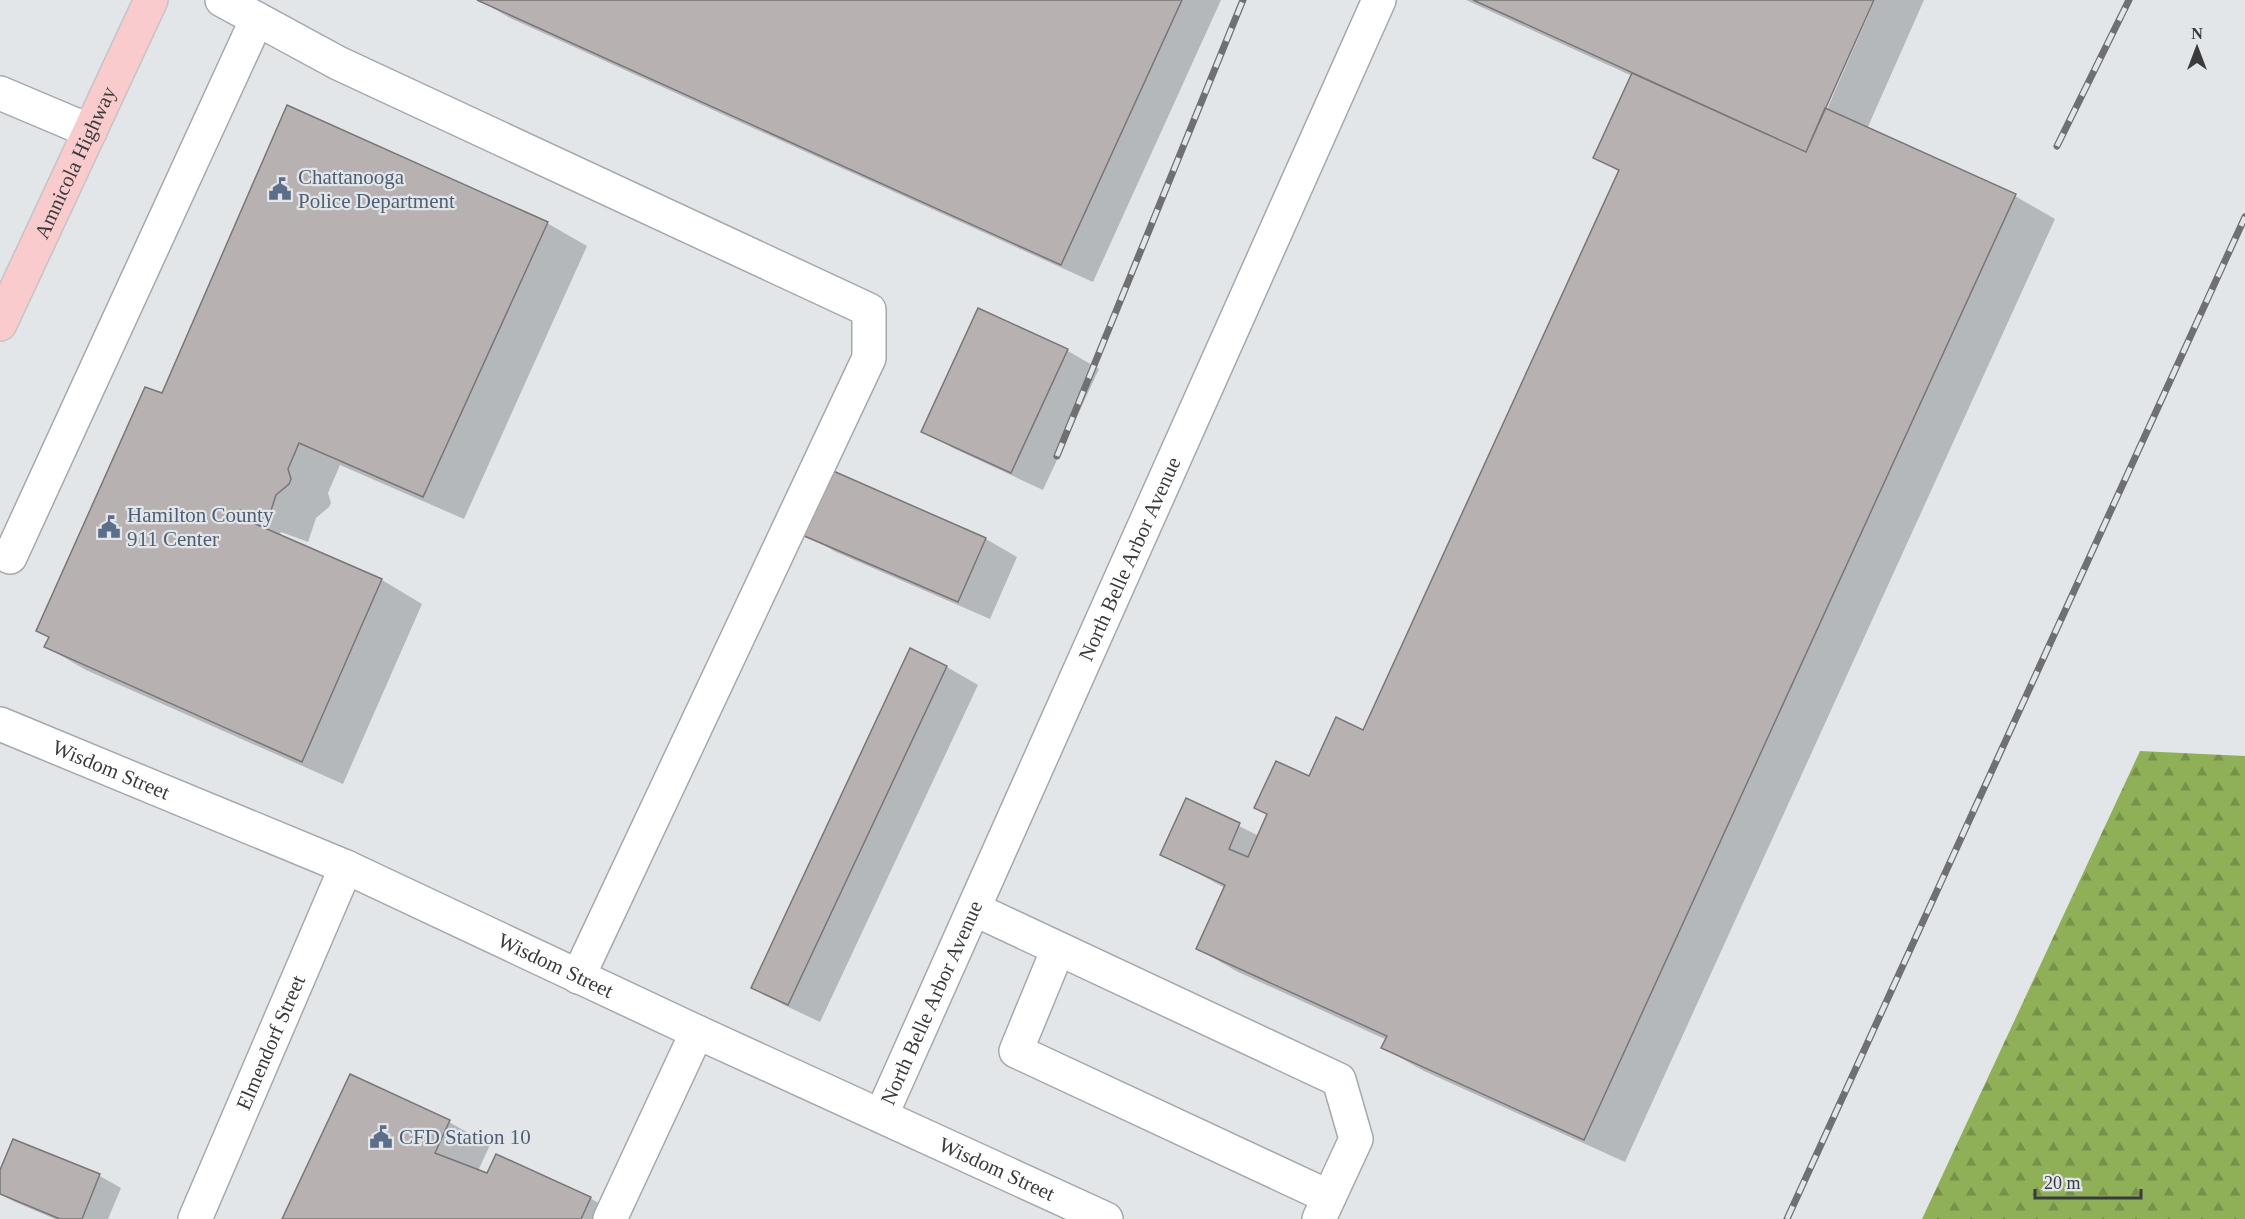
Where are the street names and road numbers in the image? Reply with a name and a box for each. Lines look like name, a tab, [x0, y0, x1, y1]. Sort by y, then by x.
street label: Amnicola Highway	[29, 82, 121, 243]
street label: North Belle Arbor Avenue	[1074, 453, 1186, 665]
street label: Wisdom Street	[49, 735, 173, 805]
street label: North Belle Arbor Avenue	[876, 897, 987, 1108]
street label: Wisdom Street	[494, 928, 617, 1003]
street label: Elmendorf Street	[231, 971, 310, 1114]
street label: Wisdom Street	[935, 1132, 1059, 1206]

